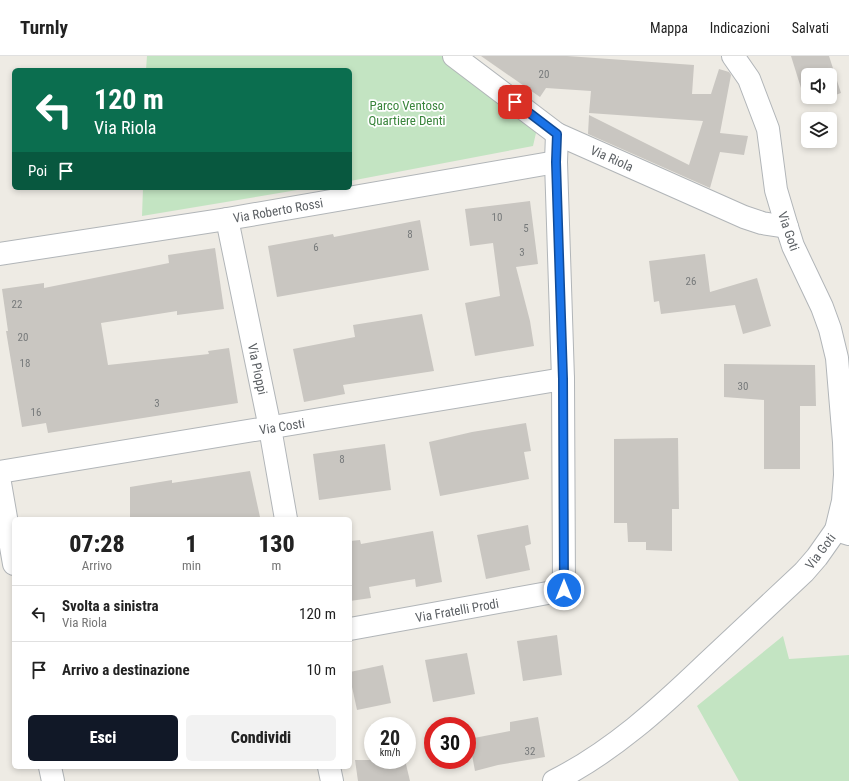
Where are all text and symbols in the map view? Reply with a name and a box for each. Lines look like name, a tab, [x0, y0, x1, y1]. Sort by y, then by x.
text: Turnly	[20, 16, 68, 39]
text: Mappa	[650, 20, 688, 36]
text: Indicazioni	[710, 20, 770, 36]
text: Salvati	[792, 20, 829, 36]
house number: 20	[539, 68, 549, 81]
map controls	[801, 68, 837, 148]
button: sound	[801, 68, 837, 104]
text: 120 m	[94, 83, 164, 116]
icon: left	[28, 84, 80, 136]
pin	[498, 85, 532, 119]
icon: arrive	[504, 91, 526, 113]
park label: Parco Ventoso Quartiere Denti	[368, 98, 446, 128]
button: layers	[801, 112, 837, 148]
text: Via Riola	[94, 117, 156, 138]
street label: Via Riola	[588, 142, 635, 174]
icon: arrive	[55, 160, 77, 182]
text: Poi	[28, 162, 47, 180]
street label: Via Roberto Rossi	[232, 195, 324, 226]
street label: Via Goti	[775, 210, 802, 253]
house number: 10	[492, 211, 502, 224]
house number: 5	[523, 222, 529, 235]
house number: 8	[407, 228, 413, 241]
house number: 6	[313, 241, 319, 254]
house number: 3	[519, 246, 525, 259]
house number: 26	[686, 275, 696, 288]
house number: 22	[12, 298, 22, 311]
house number: 20	[18, 331, 28, 344]
street label: Via Pioppi	[245, 342, 270, 396]
house number: 18	[20, 357, 30, 370]
house number: 30	[738, 380, 748, 393]
house number: 3	[154, 397, 160, 410]
house number: 16	[31, 406, 41, 419]
street label: Via Costi	[258, 415, 306, 438]
house number: 8	[339, 453, 345, 466]
text: 07:28	[69, 530, 125, 558]
text: 1	[185, 530, 198, 558]
text: 130	[258, 530, 295, 558]
street label: Via Goti	[802, 531, 839, 572]
text: Arrivo	[82, 558, 112, 573]
text: min	[182, 558, 201, 573]
text: m	[272, 558, 281, 573]
position arrow	[543, 569, 585, 611]
street label: Via Fratelli Prodi	[414, 596, 500, 625]
text: Svolta a sinistra	[62, 597, 159, 615]
icon: left	[28, 603, 50, 625]
text: 120 m	[299, 605, 336, 623]
text: Via Riola	[62, 615, 107, 630]
icon: arrive	[28, 659, 50, 681]
text: Arrivo a destinazione	[62, 661, 190, 679]
text: 10 m	[306, 661, 336, 679]
button: Esci	[28, 715, 178, 761]
button: Condividi	[186, 715, 336, 761]
speed limit sign: 30	[424, 717, 476, 769]
text: 20	[380, 726, 400, 750]
house number: 32	[525, 745, 535, 758]
text: km/h	[380, 747, 400, 758]

